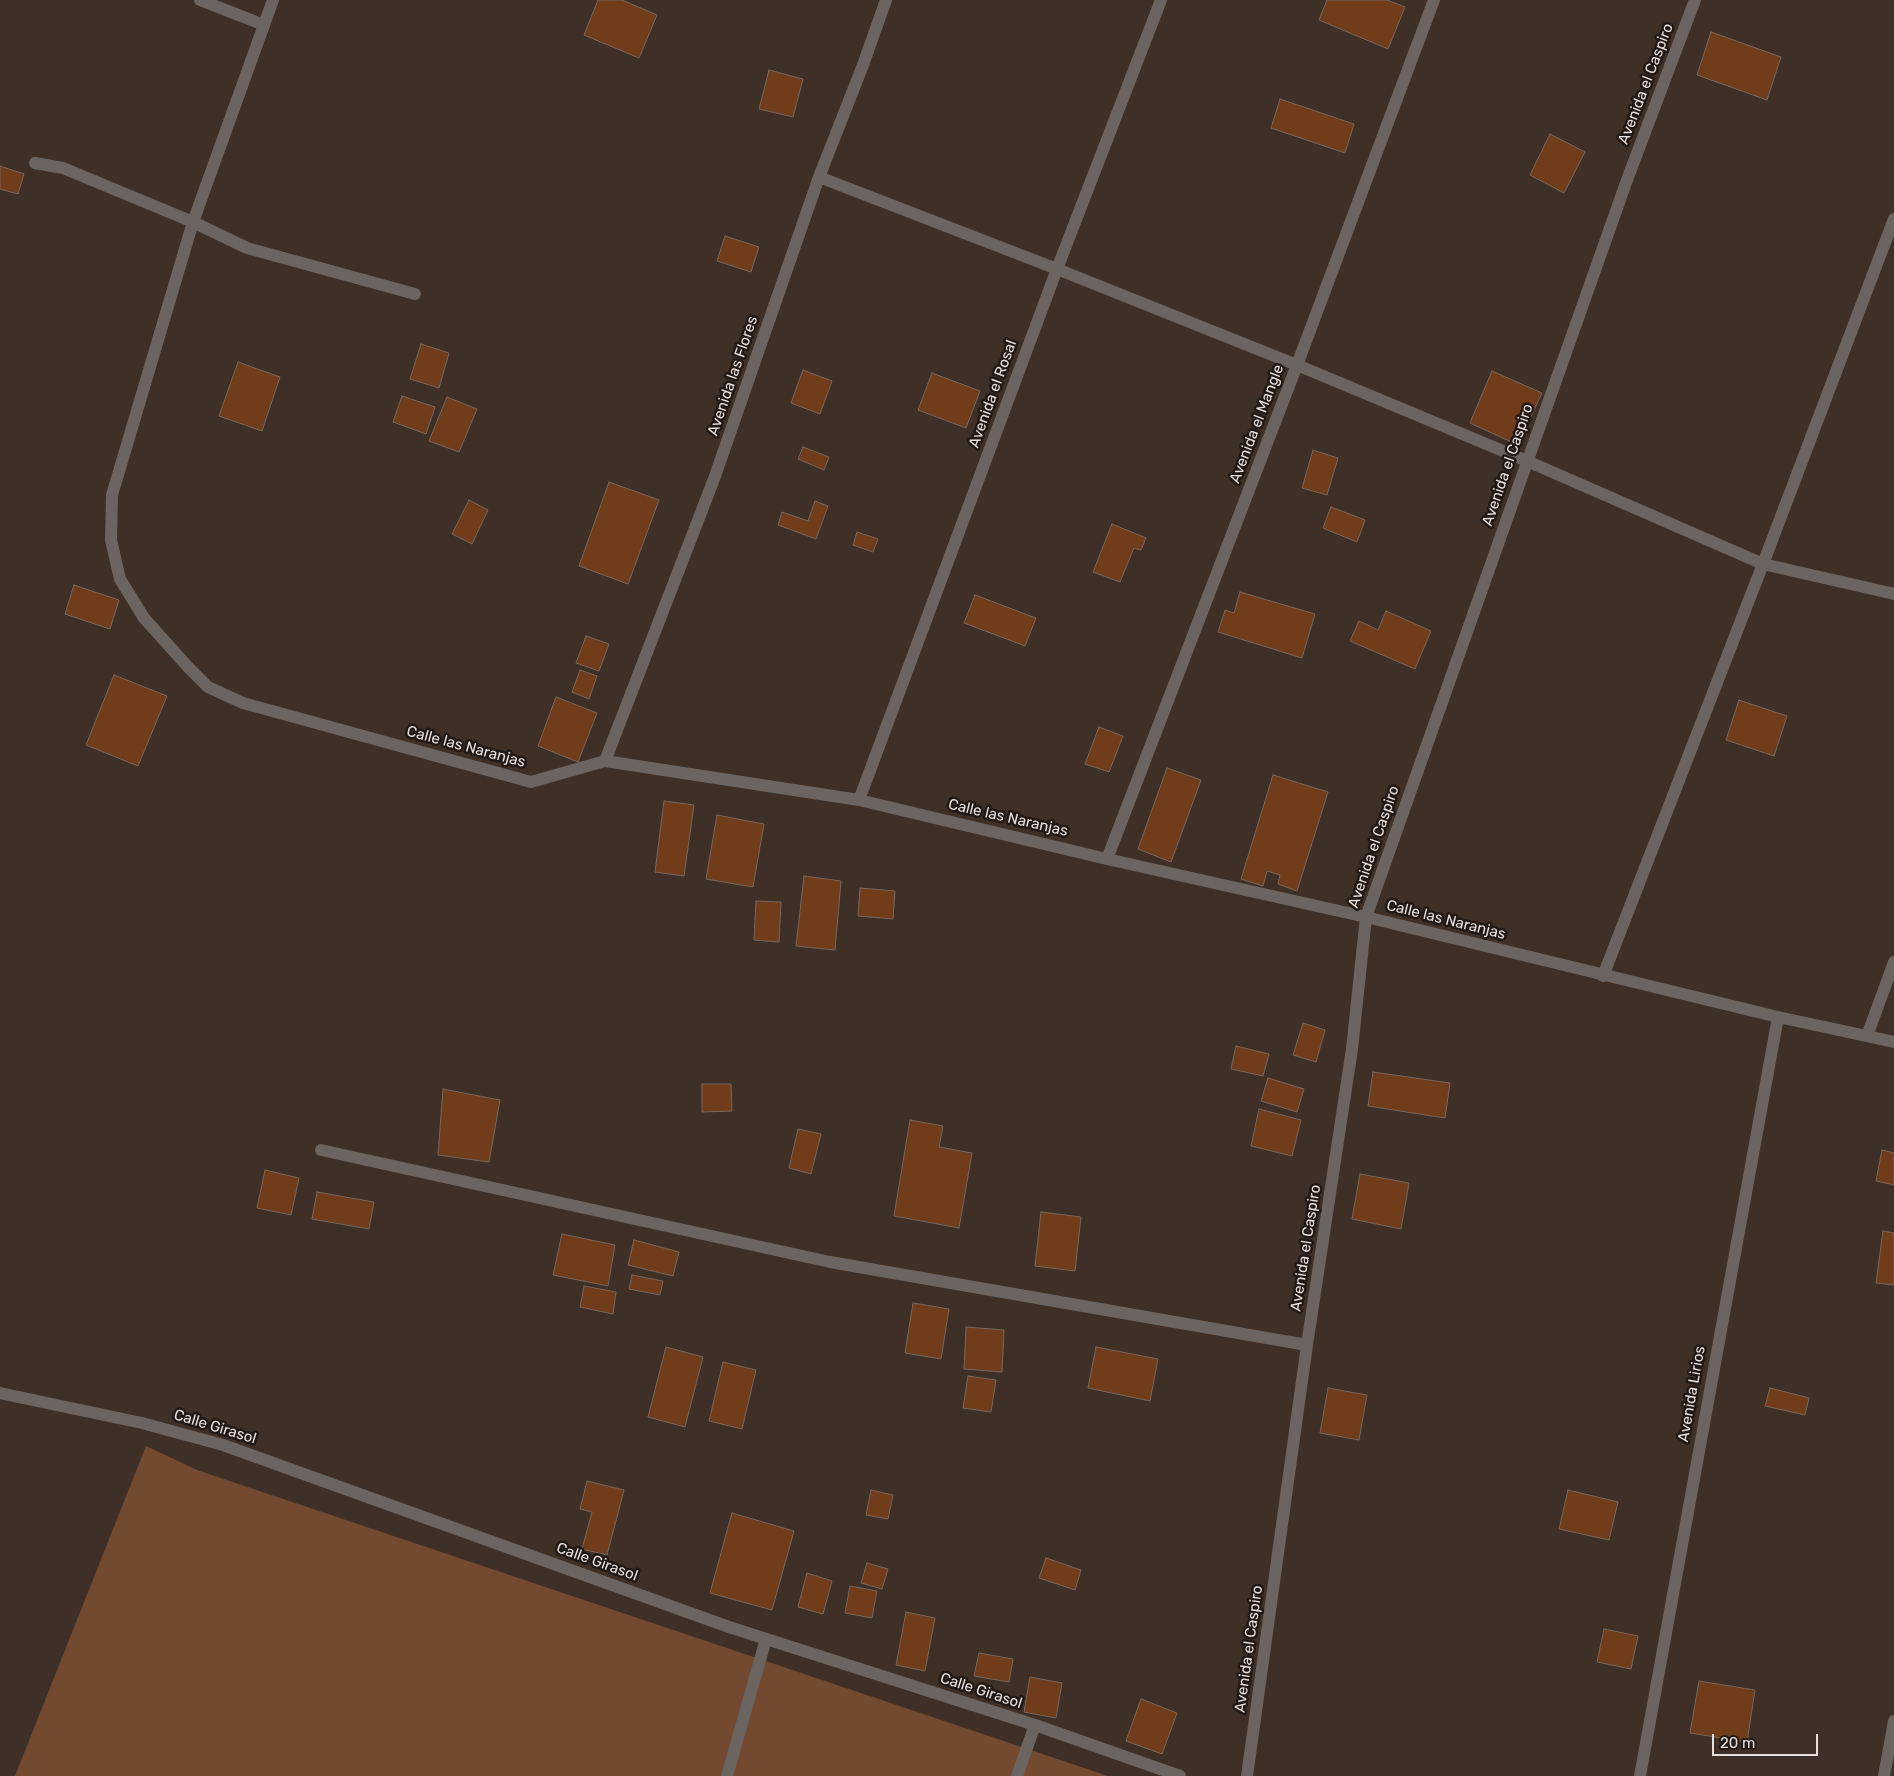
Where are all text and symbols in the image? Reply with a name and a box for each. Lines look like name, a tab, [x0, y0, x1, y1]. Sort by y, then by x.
street label: Avenida el Caspiro	[1615, 21, 1677, 147]
street label: Avenida las Flores	[704, 314, 762, 438]
street label: Avenida el Rosal	[965, 338, 1021, 450]
street label: Avenida el Mangle	[1226, 362, 1288, 486]
street label: Avenida el Caspiro	[1479, 402, 1537, 528]
street label: Calle las Naranjas	[405, 722, 527, 772]
street label: Avenida el Caspiro	[1345, 784, 1403, 910]
street label: Calle las Naranjas	[946, 795, 1070, 841]
street label: Calle las Naranjas	[1385, 896, 1507, 944]
street label: Avenida el Caspiro	[1287, 1183, 1325, 1313]
street label: Avenida Lirios	[1675, 1345, 1709, 1443]
street label: Calle Girasol	[172, 1406, 258, 1448]
street label: Calle Girasol	[554, 1539, 640, 1585]
street label: Avenida el Caspiro	[1231, 1584, 1267, 1714]
street label: Calle Girasol	[938, 1669, 1024, 1713]
scale bar	[1714, 1724, 1820, 1756]
text: 20 m	[1720, 1734, 1755, 1752]

